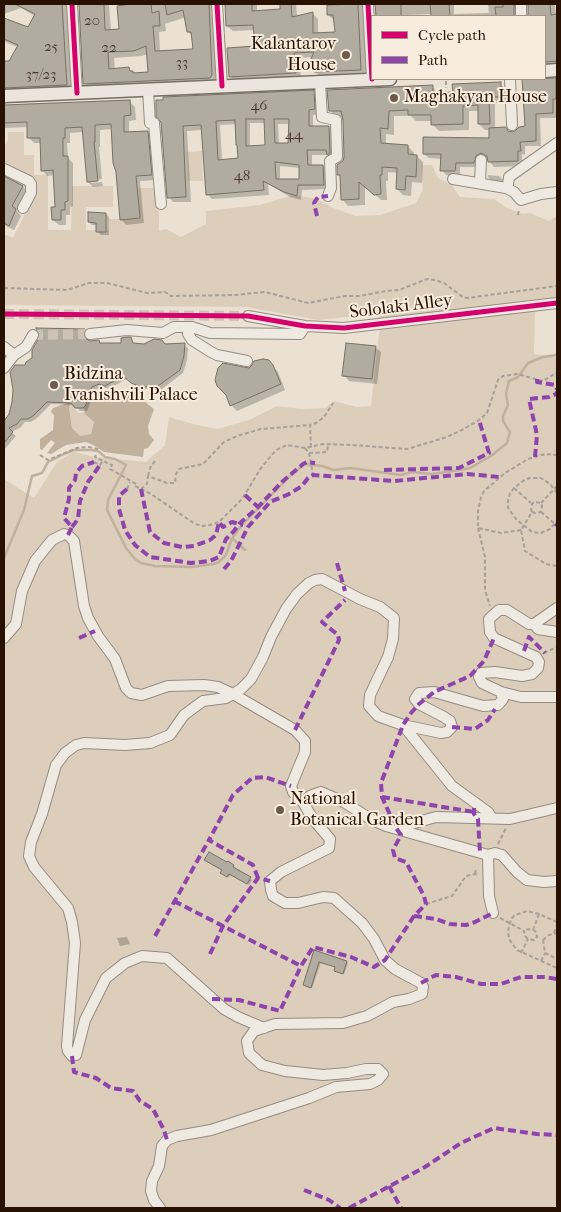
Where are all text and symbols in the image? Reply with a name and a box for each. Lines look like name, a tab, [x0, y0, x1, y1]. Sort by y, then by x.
house number: 20	[84, 12, 100, 30]
legend	[371, 15, 546, 80]
text: Cycle path	[418, 26, 486, 44]
place label: Kalantarov House	[251, 34, 336, 76]
house number: 25	[44, 38, 58, 56]
house number: 22	[101, 39, 117, 57]
marker: Kalantarov House	[340, 49, 352, 61]
text: Path	[418, 51, 448, 69]
house number: 33	[176, 54, 188, 72]
house number: 37/23	[26, 66, 56, 84]
place label: Maghakyan House	[404, 87, 547, 109]
marker: Maghakyan House	[388, 92, 400, 104]
house number: 46	[251, 97, 267, 115]
house number: 44	[285, 126, 303, 144]
house number: 48	[234, 167, 250, 185]
street label: Sololaki Alley	[348, 290, 454, 324]
place label: Bidzina Ivanishvili Palace	[64, 364, 198, 406]
marker: Bidzina Ivanishvili Palace	[48, 379, 60, 391]
place label: National Botanical Garden	[290, 789, 424, 832]
marker: National Botanical Garden	[274, 804, 286, 816]

